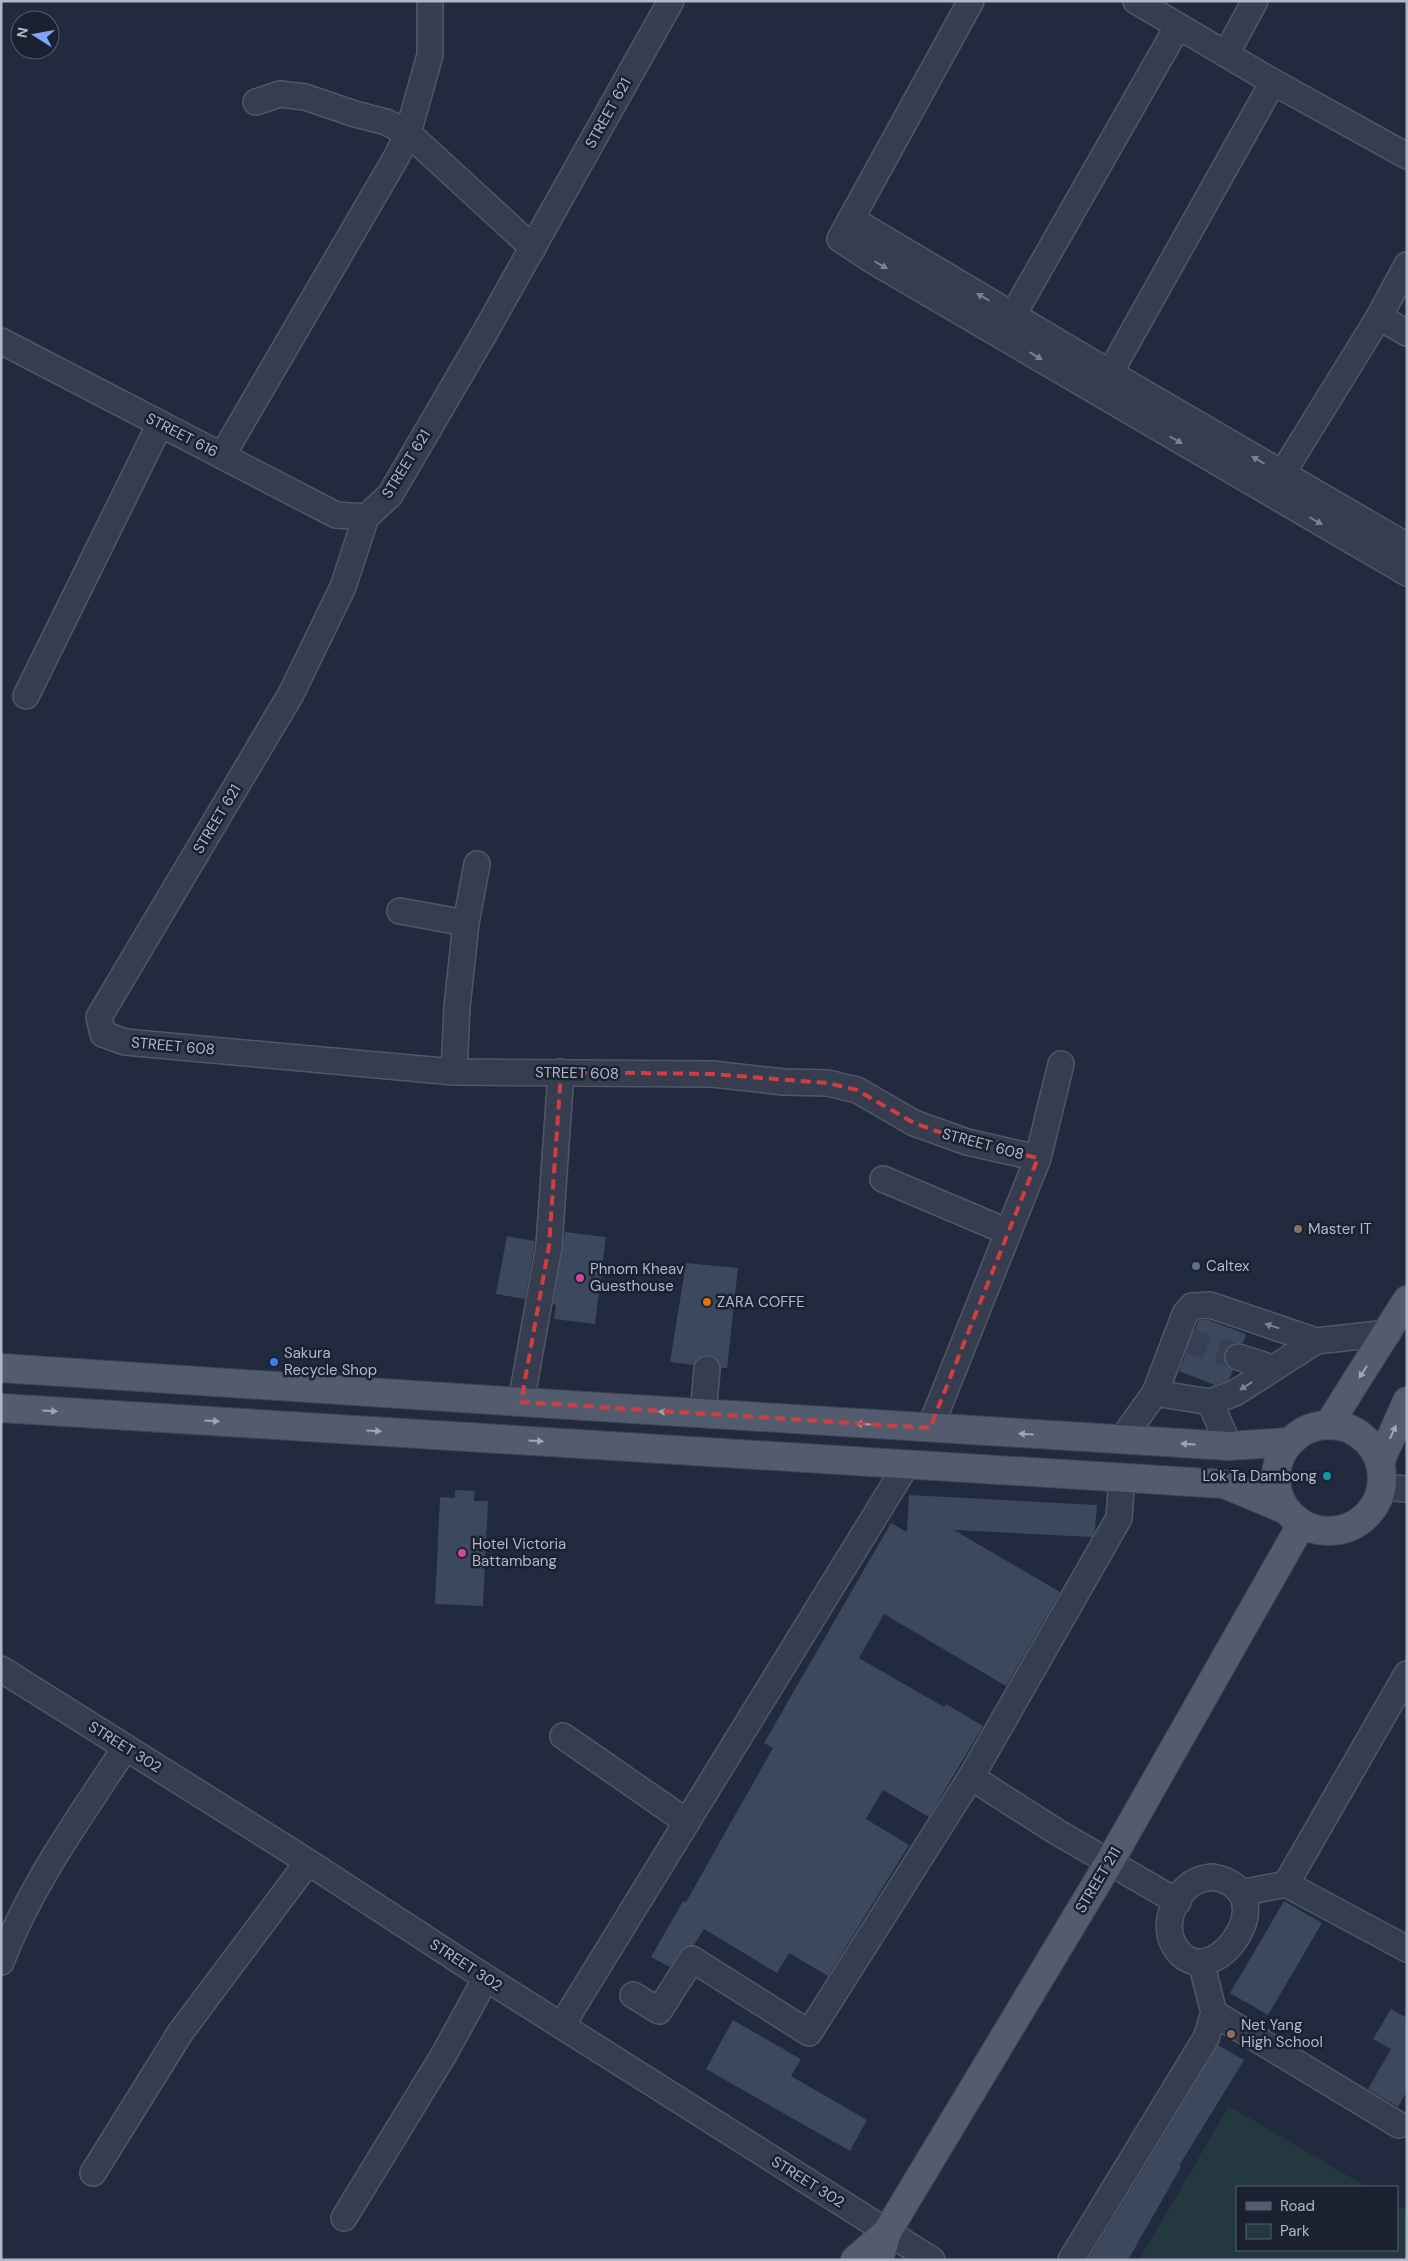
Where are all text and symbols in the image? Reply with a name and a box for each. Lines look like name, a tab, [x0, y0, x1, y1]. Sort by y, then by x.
north arrow	[10, 10, 60, 60]
text: N	[12, 26, 32, 39]
street label: STREET 621	[580, 74, 636, 152]
one-way arrow	[874, 261, 887, 270]
one-way arrow	[976, 293, 990, 302]
one-way arrow	[1030, 352, 1043, 361]
street label: STREET 616	[142, 408, 222, 462]
street label: STREET 621	[377, 426, 435, 502]
one-way arrow	[1169, 435, 1182, 444]
one-way arrow	[1251, 456, 1266, 464]
one-way arrow	[1310, 517, 1323, 526]
street label: STREET 621	[188, 781, 246, 857]
street label: STREET 608	[130, 1032, 216, 1060]
street label: STREET 608	[535, 1062, 619, 1084]
street label: STREET 608	[940, 1123, 1026, 1165]
place label: Master IT	[1308, 1219, 1372, 1239]
marker: Master IT	[1292, 1223, 1304, 1235]
place label: Caltex	[1206, 1256, 1250, 1276]
place label: Phnom Kheav Guesthouse	[590, 1259, 684, 1296]
marker: Caltex	[1190, 1260, 1202, 1272]
marker: Phnom Kheav Guesthouse	[574, 1272, 586, 1284]
place label: ZARA COFFE	[717, 1292, 805, 1312]
marker: ZARA COFFE	[701, 1296, 713, 1308]
one-way arrow	[1264, 1322, 1279, 1330]
place label: Sakura Recycle Shop	[284, 1343, 377, 1380]
marker: Sakura Recycle Shop	[268, 1356, 280, 1368]
one-way arrow	[1358, 1365, 1368, 1378]
one-way arrow	[1239, 1381, 1252, 1391]
one-way arrow	[658, 1407, 674, 1415]
one-way arrow	[42, 1408, 58, 1416]
one-way arrow	[204, 1418, 220, 1426]
one-way arrow	[855, 1419, 871, 1427]
one-way arrow	[1390, 1425, 1398, 1439]
one-way arrow	[367, 1428, 383, 1436]
one-way arrow	[1017, 1429, 1033, 1437]
one-way arrow	[529, 1438, 545, 1446]
one-way arrow	[1180, 1439, 1196, 1447]
place label: Lok Ta Dambong	[1202, 1466, 1317, 1486]
marker: Lok Ta Dambong	[1321, 1470, 1333, 1482]
place label: Hotel Victoria Battambang	[472, 1534, 566, 1571]
marker: Hotel Victoria Battambang	[456, 1547, 468, 1559]
street label: STREET 302	[85, 1717, 165, 1777]
street label: STREET 211	[1071, 1844, 1125, 1916]
street label: STREET 302	[426, 1934, 506, 1996]
place label: Net Yang High School	[1241, 2015, 1323, 2052]
marker: Net Yang High School	[1225, 2028, 1237, 2040]
street label: STREET 302	[768, 2152, 848, 2212]
legend	[1236, 2186, 1398, 2251]
text: Road	[1280, 2196, 1315, 2216]
text: Park	[1280, 2221, 1310, 2241]

